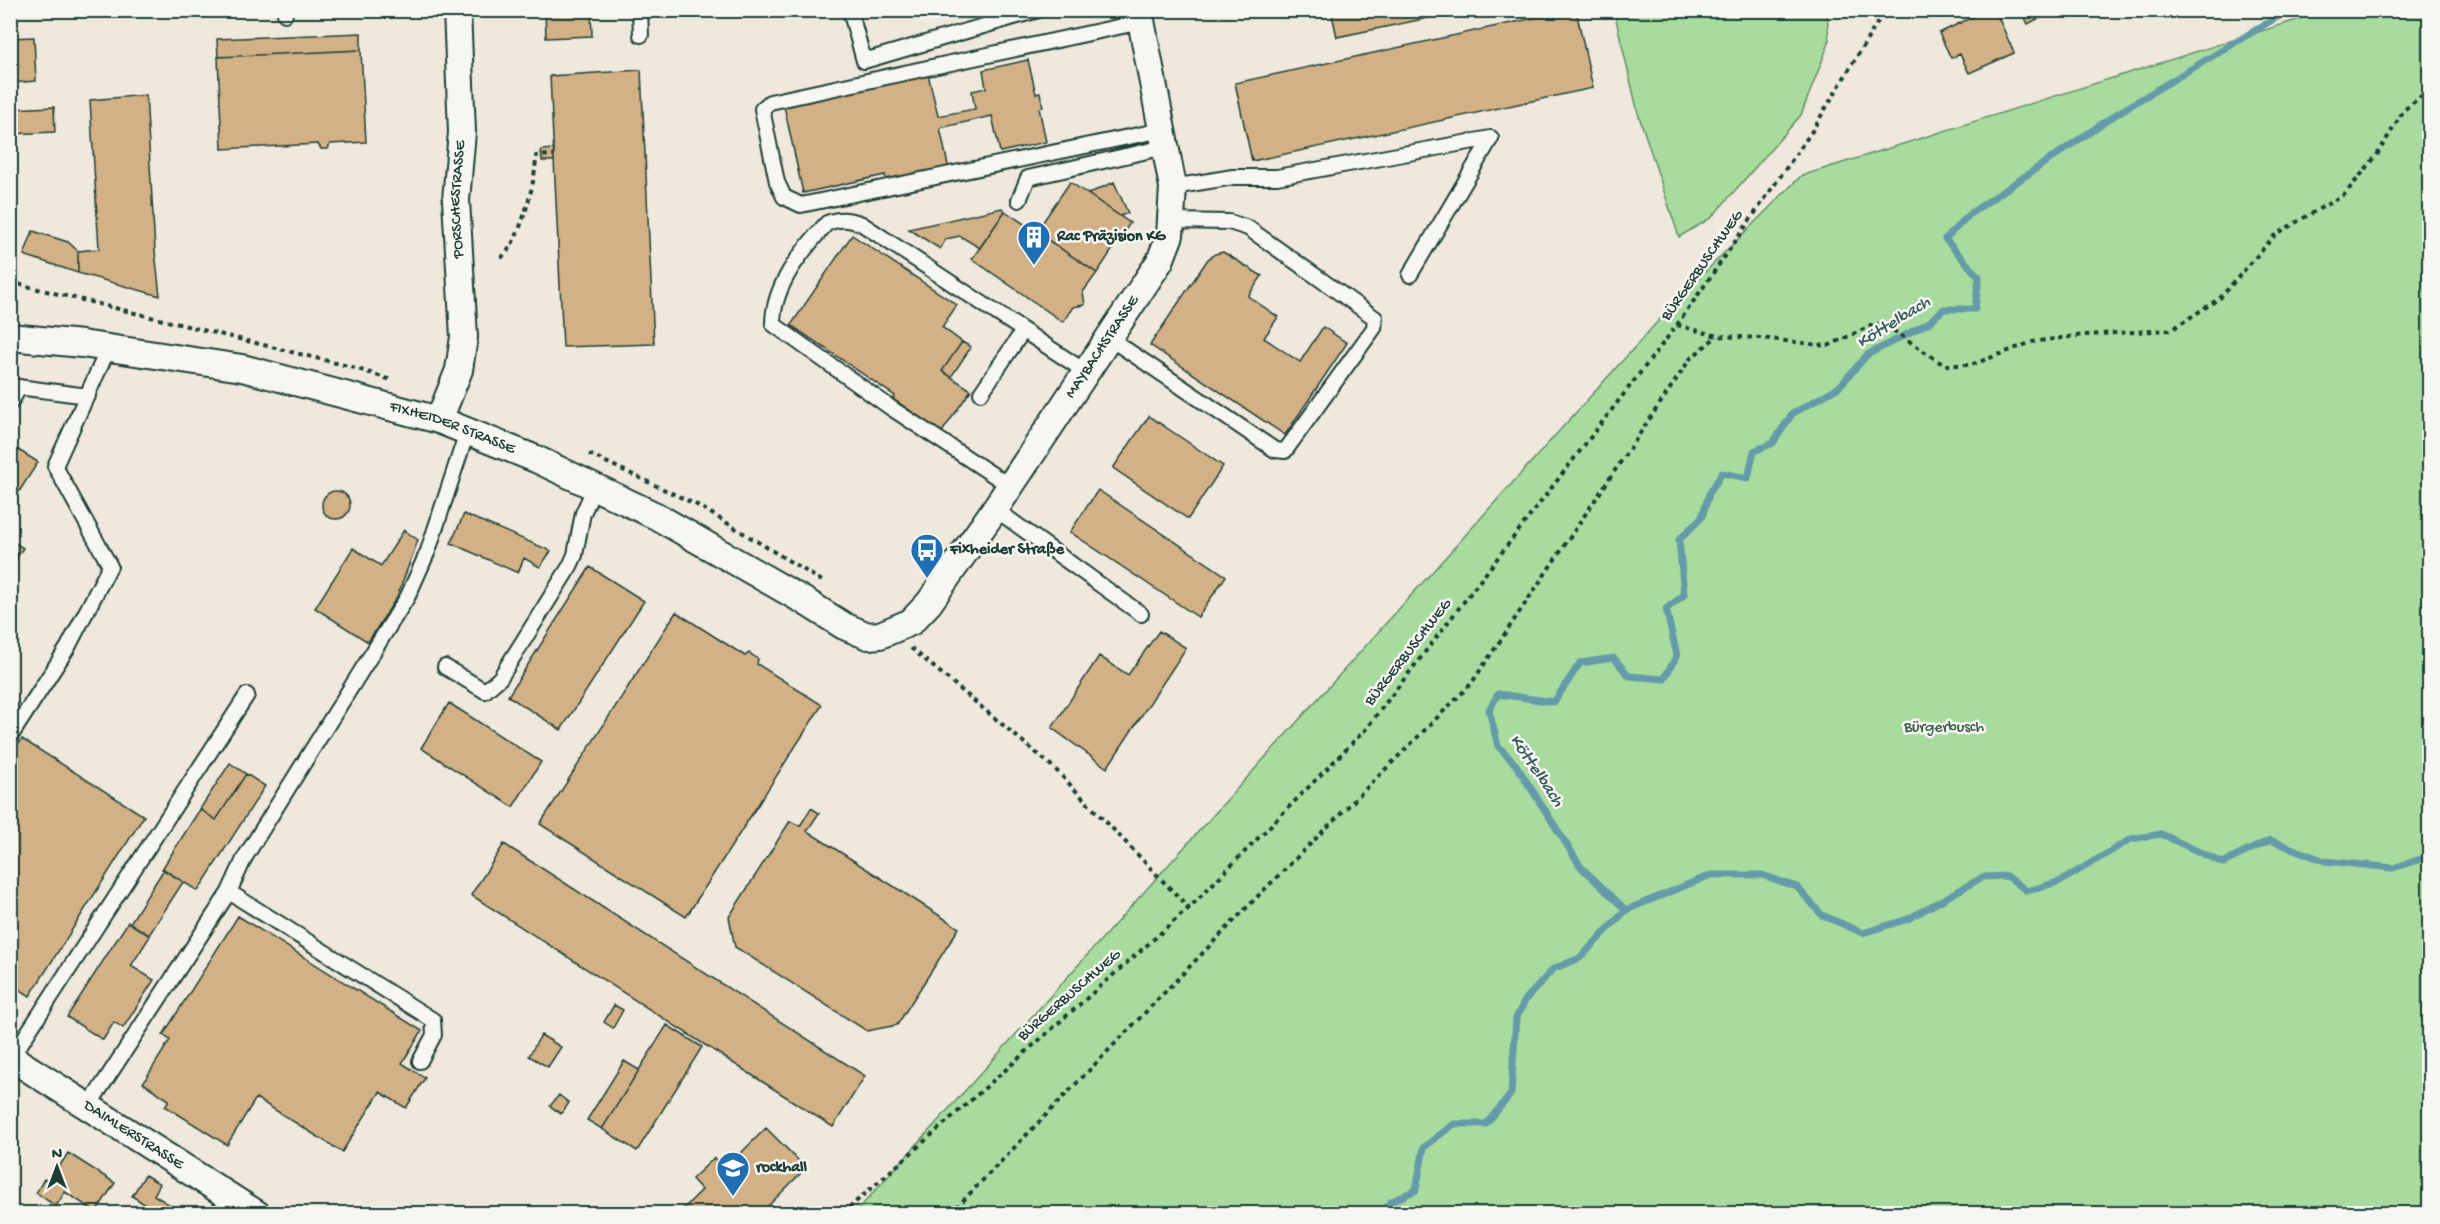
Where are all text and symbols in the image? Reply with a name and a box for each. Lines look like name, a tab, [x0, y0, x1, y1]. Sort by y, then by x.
street label: PORSCHESTRASSE	[446, 139, 471, 260]
street label: BÜRGERBUSCHWEG	[1657, 206, 1749, 326]
building icon: Rac Präzision KG	[1016, 219, 1052, 266]
place label: Rac Präzision KG	[1056, 228, 1166, 247]
street label: MAYBACHSTRASSE	[1062, 291, 1144, 402]
water label: Köttelbach	[1853, 292, 1935, 354]
street label: FIXHEIDER STRASSE	[386, 398, 519, 460]
bus stop icon: Fixheider Straße	[909, 532, 945, 579]
place label: Fixheider Straße	[949, 541, 1065, 560]
street label: BÜRGERBUSCHWEG	[1361, 595, 1457, 711]
park label: Bürgerbusch	[1903, 719, 1985, 738]
water label: Köttelbach	[1504, 731, 1568, 811]
street label: BÜRGERBUSCHWEG	[1014, 945, 1126, 1047]
street label: DAIMLERSTRASSE	[79, 1096, 188, 1175]
north arrow	[27, 1137, 87, 1197]
text: N	[52, 1146, 63, 1165]
school or university icon: rockhall	[715, 1150, 751, 1197]
place label: rockhall	[755, 1159, 808, 1178]

